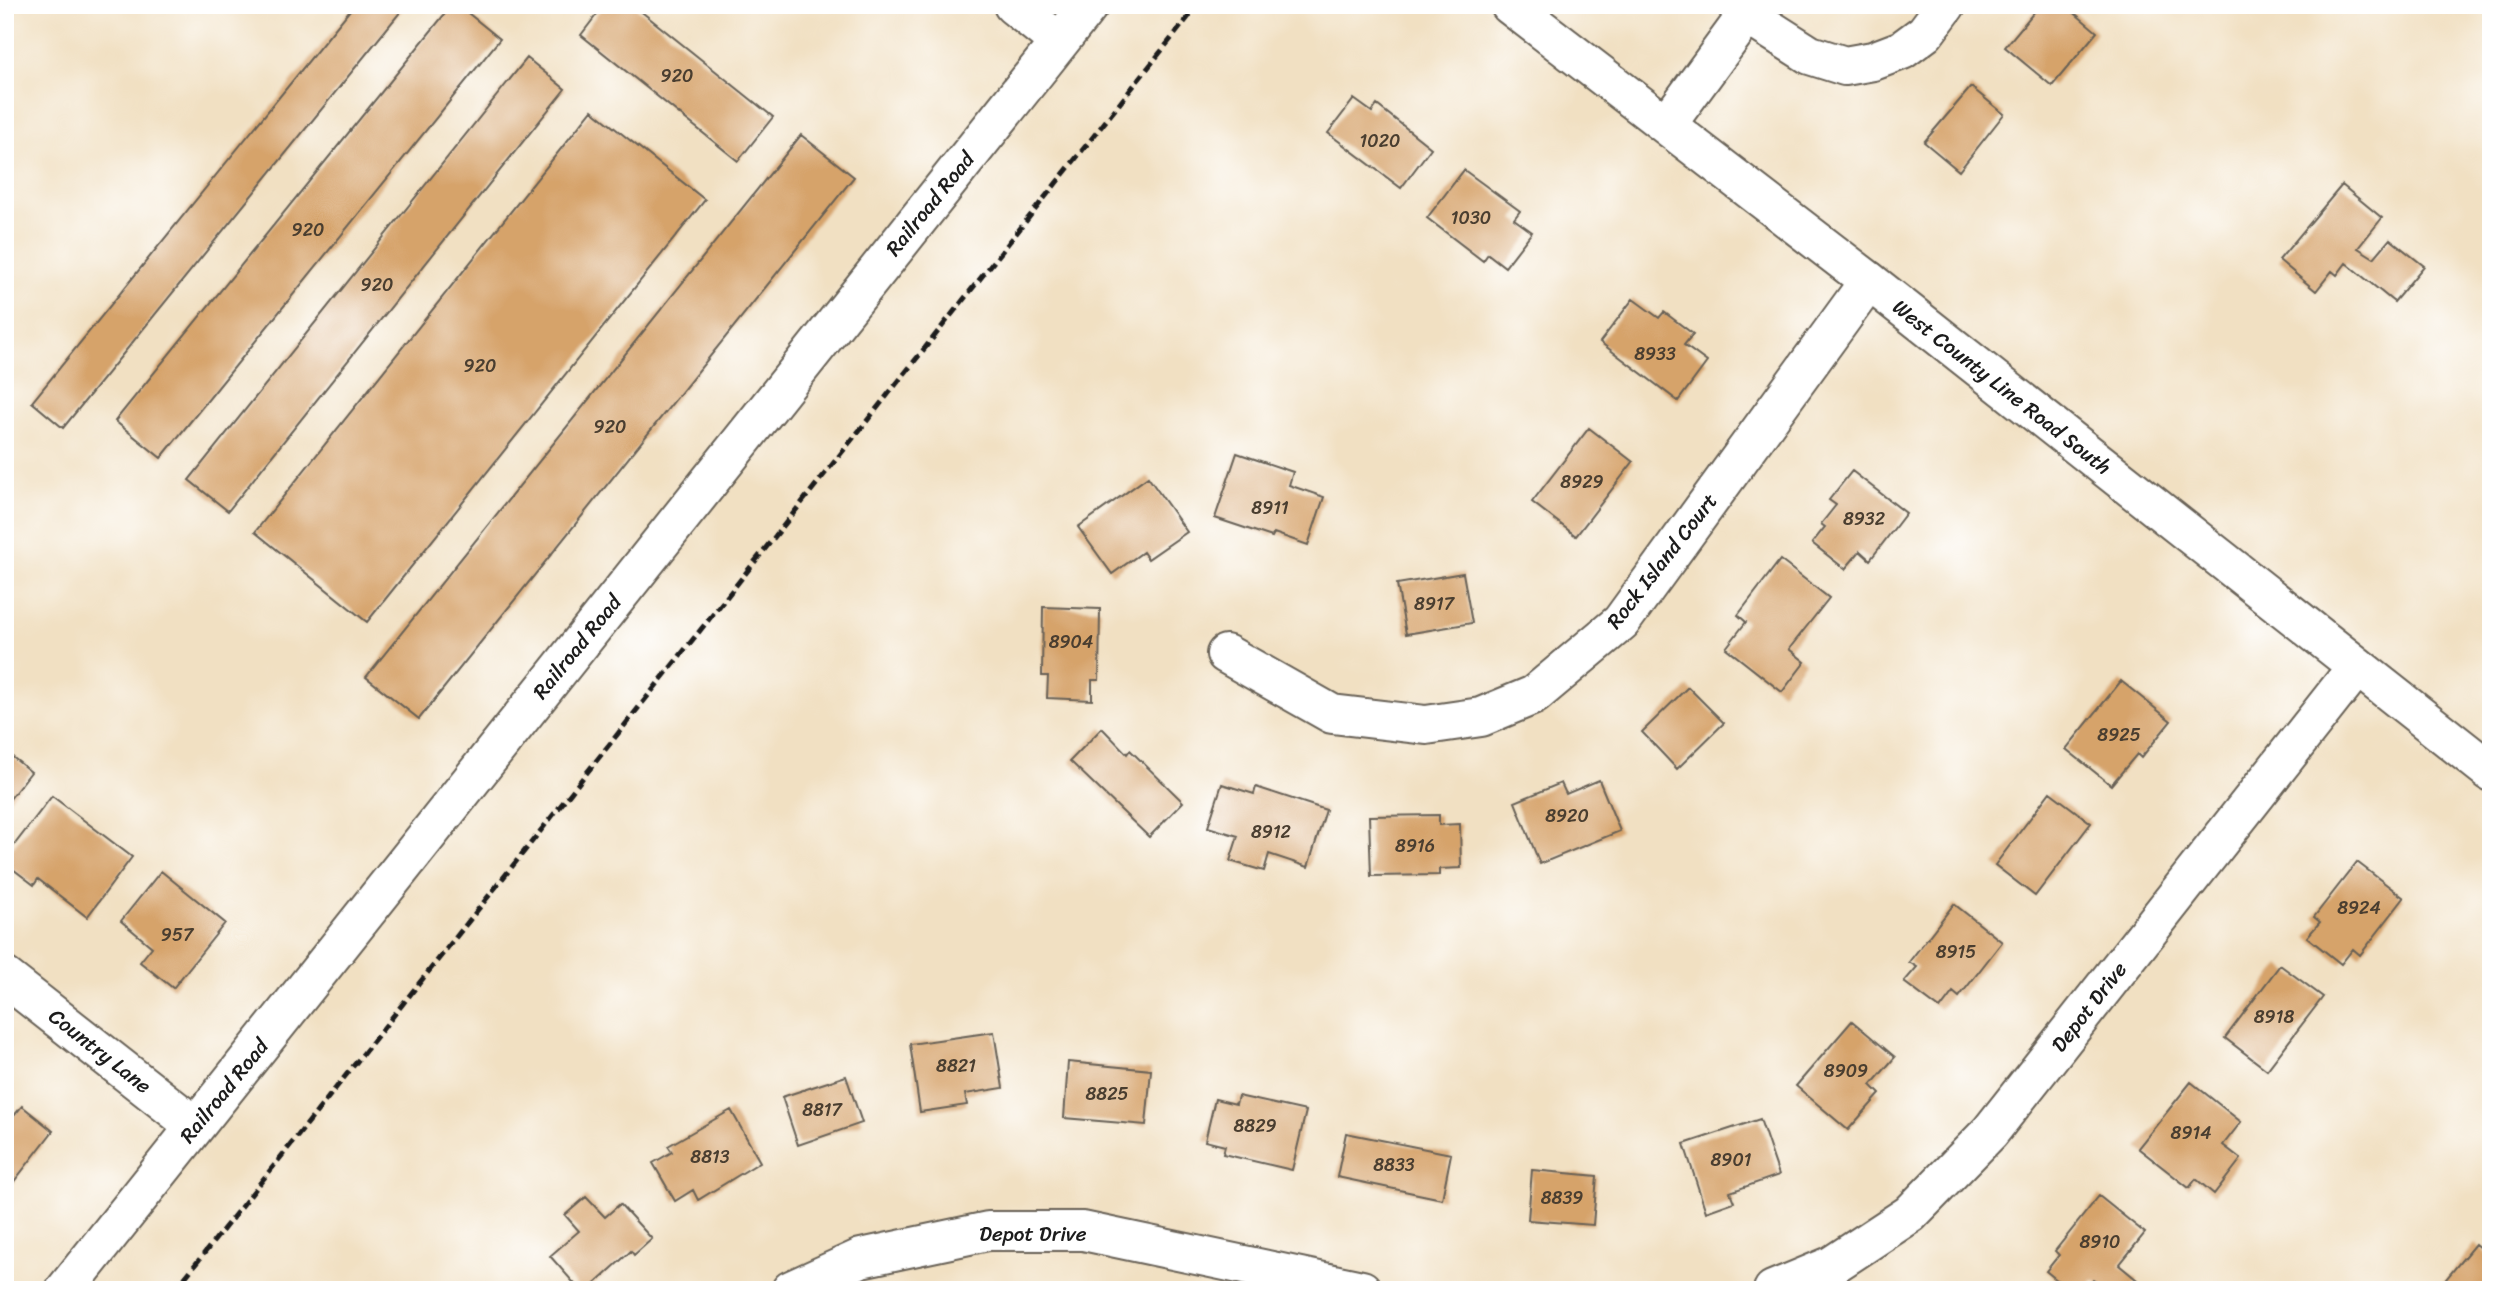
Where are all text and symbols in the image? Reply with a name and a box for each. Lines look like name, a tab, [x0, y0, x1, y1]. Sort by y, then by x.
house number: 920	[661, 60, 693, 92]
house number: 1020	[1360, 125, 1400, 157]
street label: Railroad Road	[876, 142, 986, 265]
house number: 1030	[1451, 202, 1491, 234]
house number: 920	[292, 214, 324, 246]
house number: 920	[361, 269, 393, 301]
street label: West County Line Road South	[1884, 289, 2120, 485]
house number: 8933	[1634, 338, 1676, 370]
house number: 920	[464, 350, 496, 382]
house number: 920	[594, 411, 626, 443]
house number: 8929	[1560, 466, 1604, 498]
street label: Rock Island Court	[1596, 484, 1728, 638]
house number: 8911	[1251, 492, 1289, 524]
house number: 8932	[1843, 503, 1885, 535]
street label: Railroad Road	[523, 585, 633, 708]
house number: 8917	[1414, 588, 1456, 620]
house number: 8904	[1049, 626, 1093, 658]
house number: 8925	[2097, 719, 2141, 751]
house number: 8920	[1545, 800, 1589, 832]
house number: 8912	[1251, 816, 1291, 848]
house number: 8916	[1395, 830, 1435, 862]
house number: 8924	[2337, 892, 2381, 924]
house number: 957	[161, 919, 195, 951]
house number: 8915	[1936, 936, 1976, 968]
street label: Depot Drive	[2041, 953, 2137, 1061]
street label: Country Lane	[40, 998, 160, 1104]
house number: 8918	[2254, 1001, 2294, 1033]
street label: Railroad Road	[170, 1029, 280, 1152]
house number: 8821	[936, 1050, 976, 1082]
house number: 8909	[1824, 1055, 1868, 1087]
house number: 8825	[1085, 1078, 1129, 1110]
house number: 8817	[802, 1094, 844, 1126]
house number: 8829	[1233, 1110, 1277, 1142]
house number: 8914	[2171, 1117, 2211, 1149]
house number: 8813	[690, 1141, 730, 1173]
house number: 8901	[1710, 1144, 1752, 1176]
house number: 8833	[1373, 1149, 1415, 1181]
house number: 8839	[1541, 1182, 1583, 1214]
street label: Depot Drive	[979, 1215, 1087, 1253]
house number: 8910	[2079, 1226, 2121, 1258]

